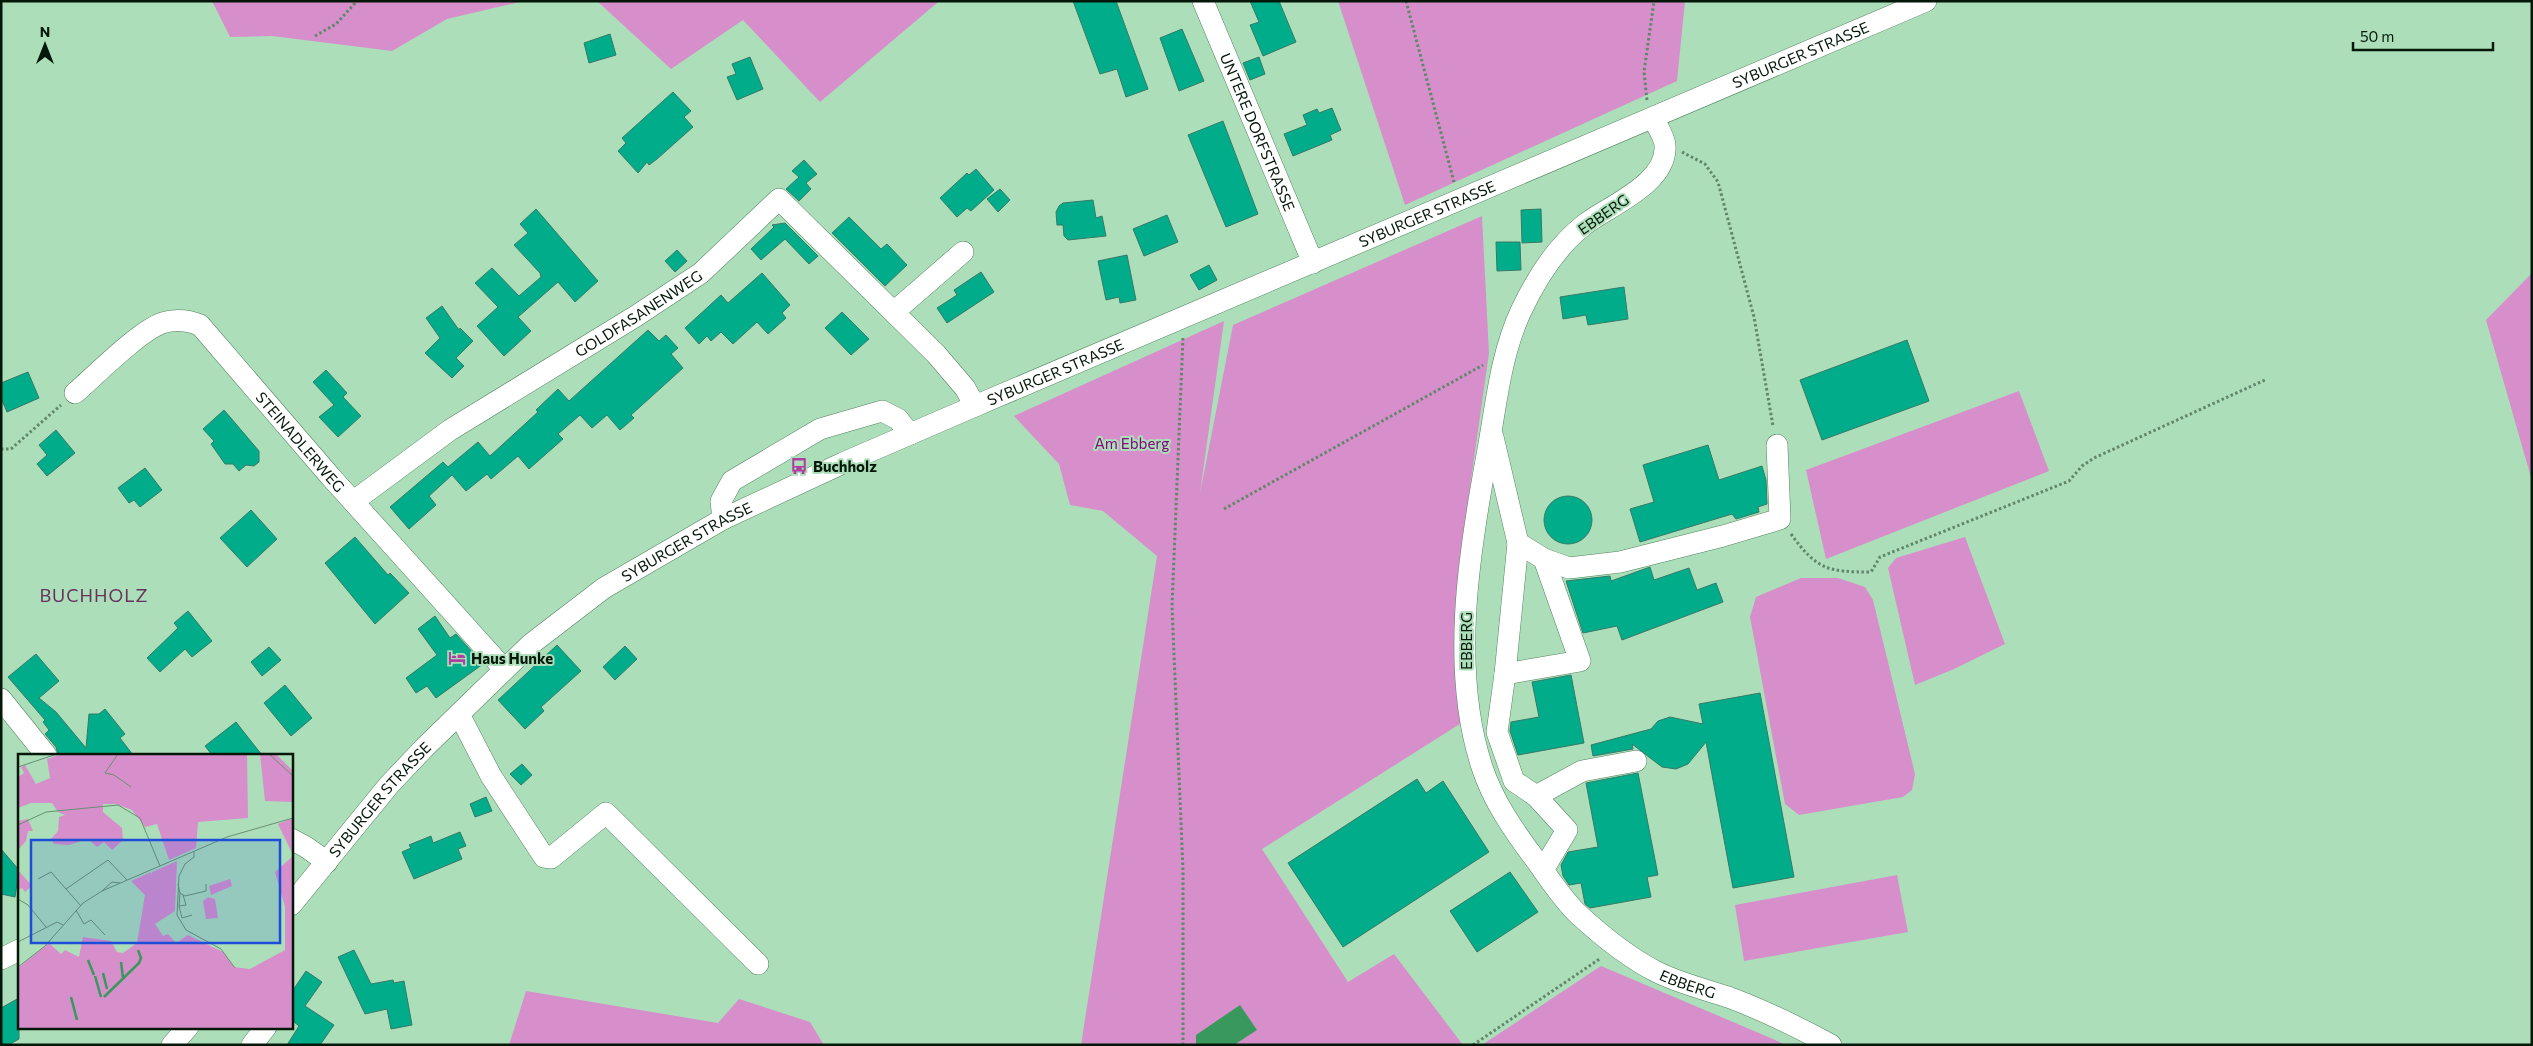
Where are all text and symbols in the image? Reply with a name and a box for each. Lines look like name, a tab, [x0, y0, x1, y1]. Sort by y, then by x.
street label: SYBURGER STRASSE	[1729, 17, 1872, 92]
north arrow	[20, 20, 70, 70]
scale bar	[2353, 20, 2493, 52]
text: N	[40, 23, 50, 40]
text: 50 m	[2360, 27, 2394, 45]
street label: UNTERE DORFSTRASSE	[1217, 50, 1299, 214]
street label: SYBURGER STRASSE	[1356, 176, 1498, 251]
street label: EBBERG	[1574, 190, 1632, 238]
street label: GOLDFASANENWEG	[571, 266, 705, 360]
street label: SYBURGER STRASSE	[984, 335, 1126, 409]
street label: STEINADLERWEG	[252, 388, 349, 496]
park label: Am Ebberg	[1095, 434, 1170, 452]
bus stop icon: Buchholz	[789, 456, 809, 476]
place label: Buchholz	[813, 457, 877, 475]
street label: SYBURGER STRASSE	[618, 498, 755, 585]
district label: BUCHHOLZ	[39, 584, 149, 606]
street label: EBBERG	[1457, 612, 1475, 670]
hotel icon: Haus Hunke	[447, 648, 467, 668]
place label: Haus Hunke	[471, 649, 553, 667]
street label: SYBURGER STRASSE	[325, 738, 434, 861]
inset map	[18, 754, 292, 1028]
street label: EBBERG	[1657, 966, 1718, 1002]

